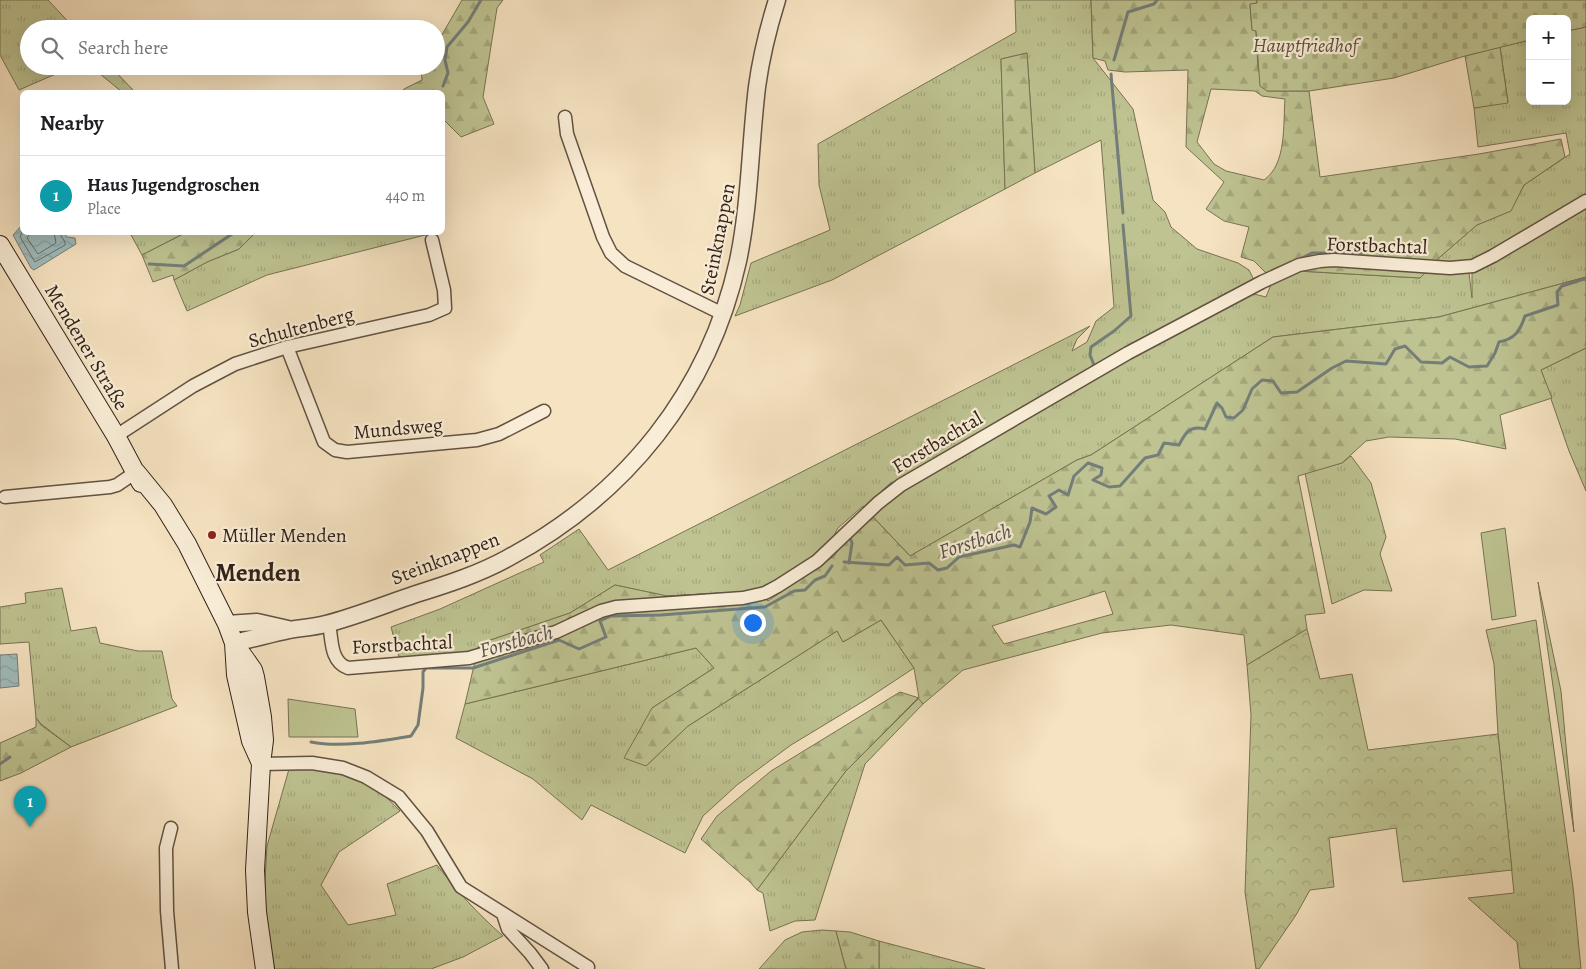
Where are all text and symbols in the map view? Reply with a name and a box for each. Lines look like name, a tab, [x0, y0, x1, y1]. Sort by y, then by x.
map controls	[1526, 15, 1571, 105]
button: +	[1526, 15, 1571, 60]
search box	[20, 20, 445, 75]
park label: Hauptfriedhof	[1253, 32, 1361, 59]
icon: search	[38, 34, 66, 62]
text: Search here	[78, 35, 168, 61]
button: −	[1526, 60, 1571, 105]
text: Nearby	[40, 109, 103, 137]
text: Haus Jugendgroschen	[87, 172, 260, 198]
street label: Steinknappen	[693, 181, 742, 298]
text: 1	[53, 185, 59, 207]
text: 440 m	[385, 185, 425, 207]
text: Place	[87, 198, 121, 220]
street label: Forstbachtal	[1326, 230, 1428, 261]
street label: Mendener Straße	[38, 279, 135, 415]
street label: Schultenberg	[245, 300, 357, 355]
street label: Forstbachtal	[887, 405, 988, 480]
street label: Mundsweg	[352, 411, 444, 446]
water label: Forstbach	[935, 517, 1015, 565]
place label: Müller Menden	[222, 522, 347, 549]
street label: Steinknappen	[387, 525, 503, 592]
marker: Müller Menden	[206, 529, 218, 541]
district label: Menden	[215, 556, 301, 590]
your location	[740, 610, 766, 636]
water label: Forstbach	[476, 618, 556, 664]
street label: Forstbachtal	[351, 628, 453, 661]
pin: 1	[14, 786, 46, 827]

